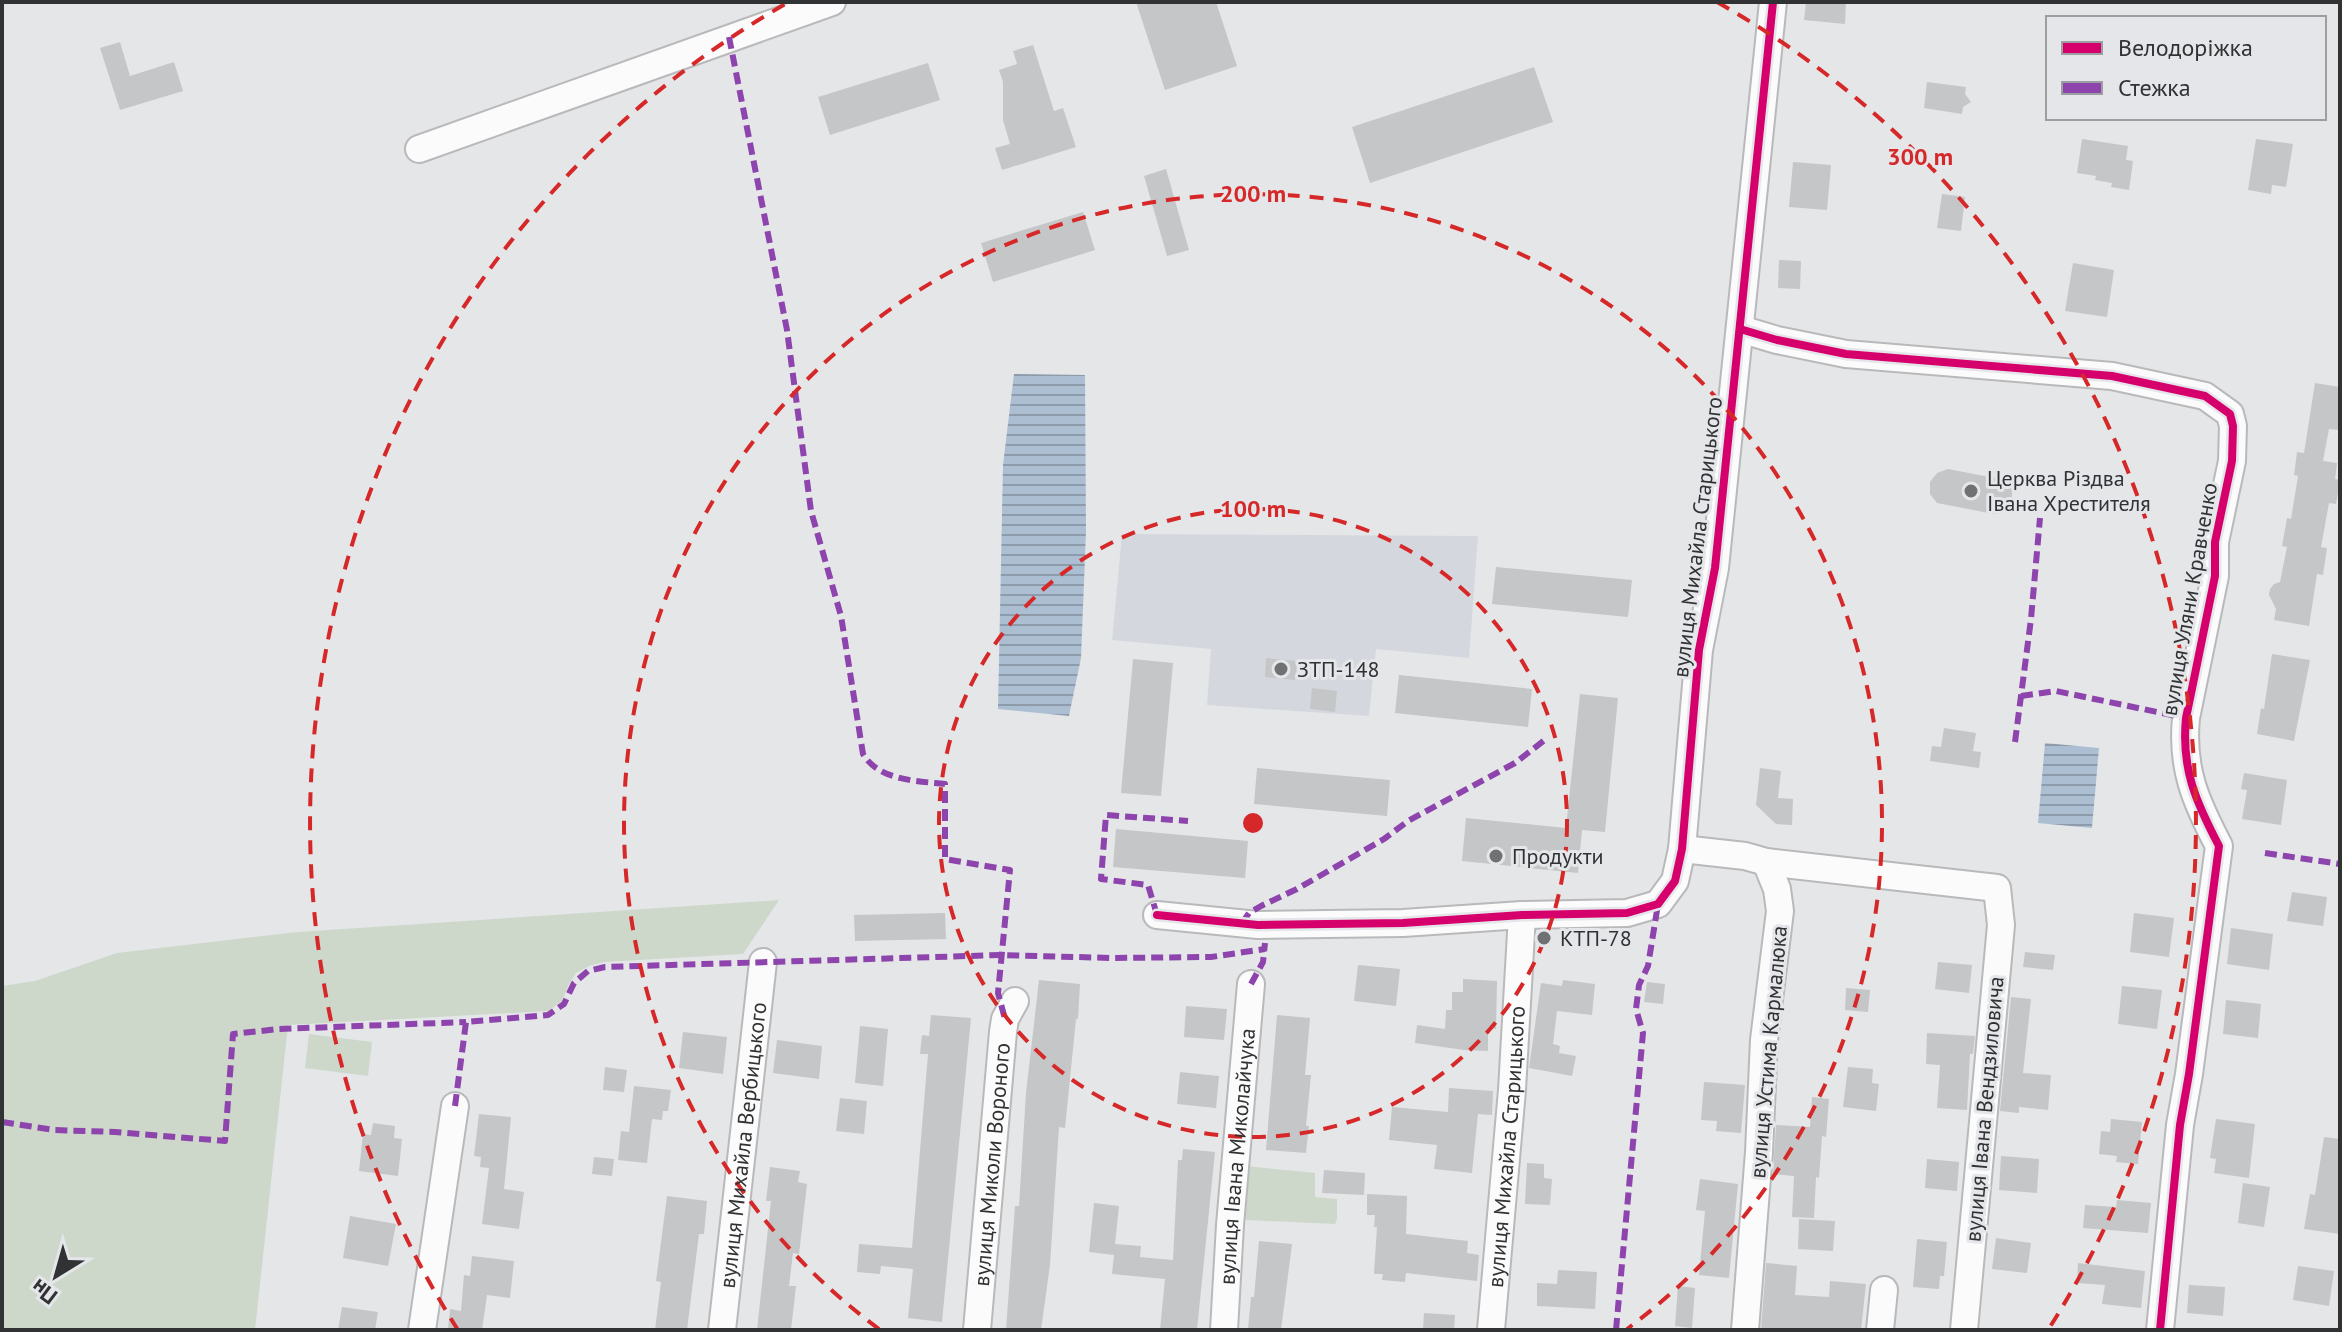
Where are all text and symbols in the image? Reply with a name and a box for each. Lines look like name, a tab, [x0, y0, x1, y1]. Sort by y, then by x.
legend	[2046, 16, 2326, 120]
text: Велодоріжка	[2118, 32, 2253, 63]
text: Стежка	[2118, 72, 2191, 103]
text: 300 m	[1887, 141, 1953, 172]
text: 200 m	[1220, 178, 1286, 209]
street label: вулиця Михайла Старицького	[1666, 395, 1728, 679]
place label: Церква Різдва Івана Хрестителя	[1987, 464, 2151, 517]
street label: вулиця Уляни Кравченко	[2155, 480, 2223, 718]
marker: Церква Різдва Івана Хрестителя	[1962, 482, 1980, 500]
text: 100 m	[1220, 493, 1286, 524]
place label: ЗТП-148	[1297, 655, 1380, 683]
marker: ЗТП-148	[1272, 660, 1290, 678]
centre of rings	[1239, 809, 1267, 837]
place label: Продукти	[1512, 842, 1604, 870]
marker: Продукти	[1487, 847, 1505, 865]
place label: КТП-78	[1560, 924, 1632, 952]
street label: вулиця Устима Кармалюка	[1743, 925, 1793, 1179]
marker: КТП-78	[1535, 929, 1553, 947]
street label: вулиця Івана Вендзиловича	[1958, 975, 2010, 1243]
street label: вулиця Михайла Вербицького	[713, 1001, 772, 1290]
street label: вулиця Михайла Старицького	[1481, 1005, 1531, 1289]
street label: вулиця Івана Миколайчука	[1213, 1027, 1261, 1286]
street label: вулиця Миколи Вороного	[967, 1042, 1016, 1288]
north arrow	[16, 1236, 96, 1316]
text: Пн	[25, 1273, 63, 1311]

